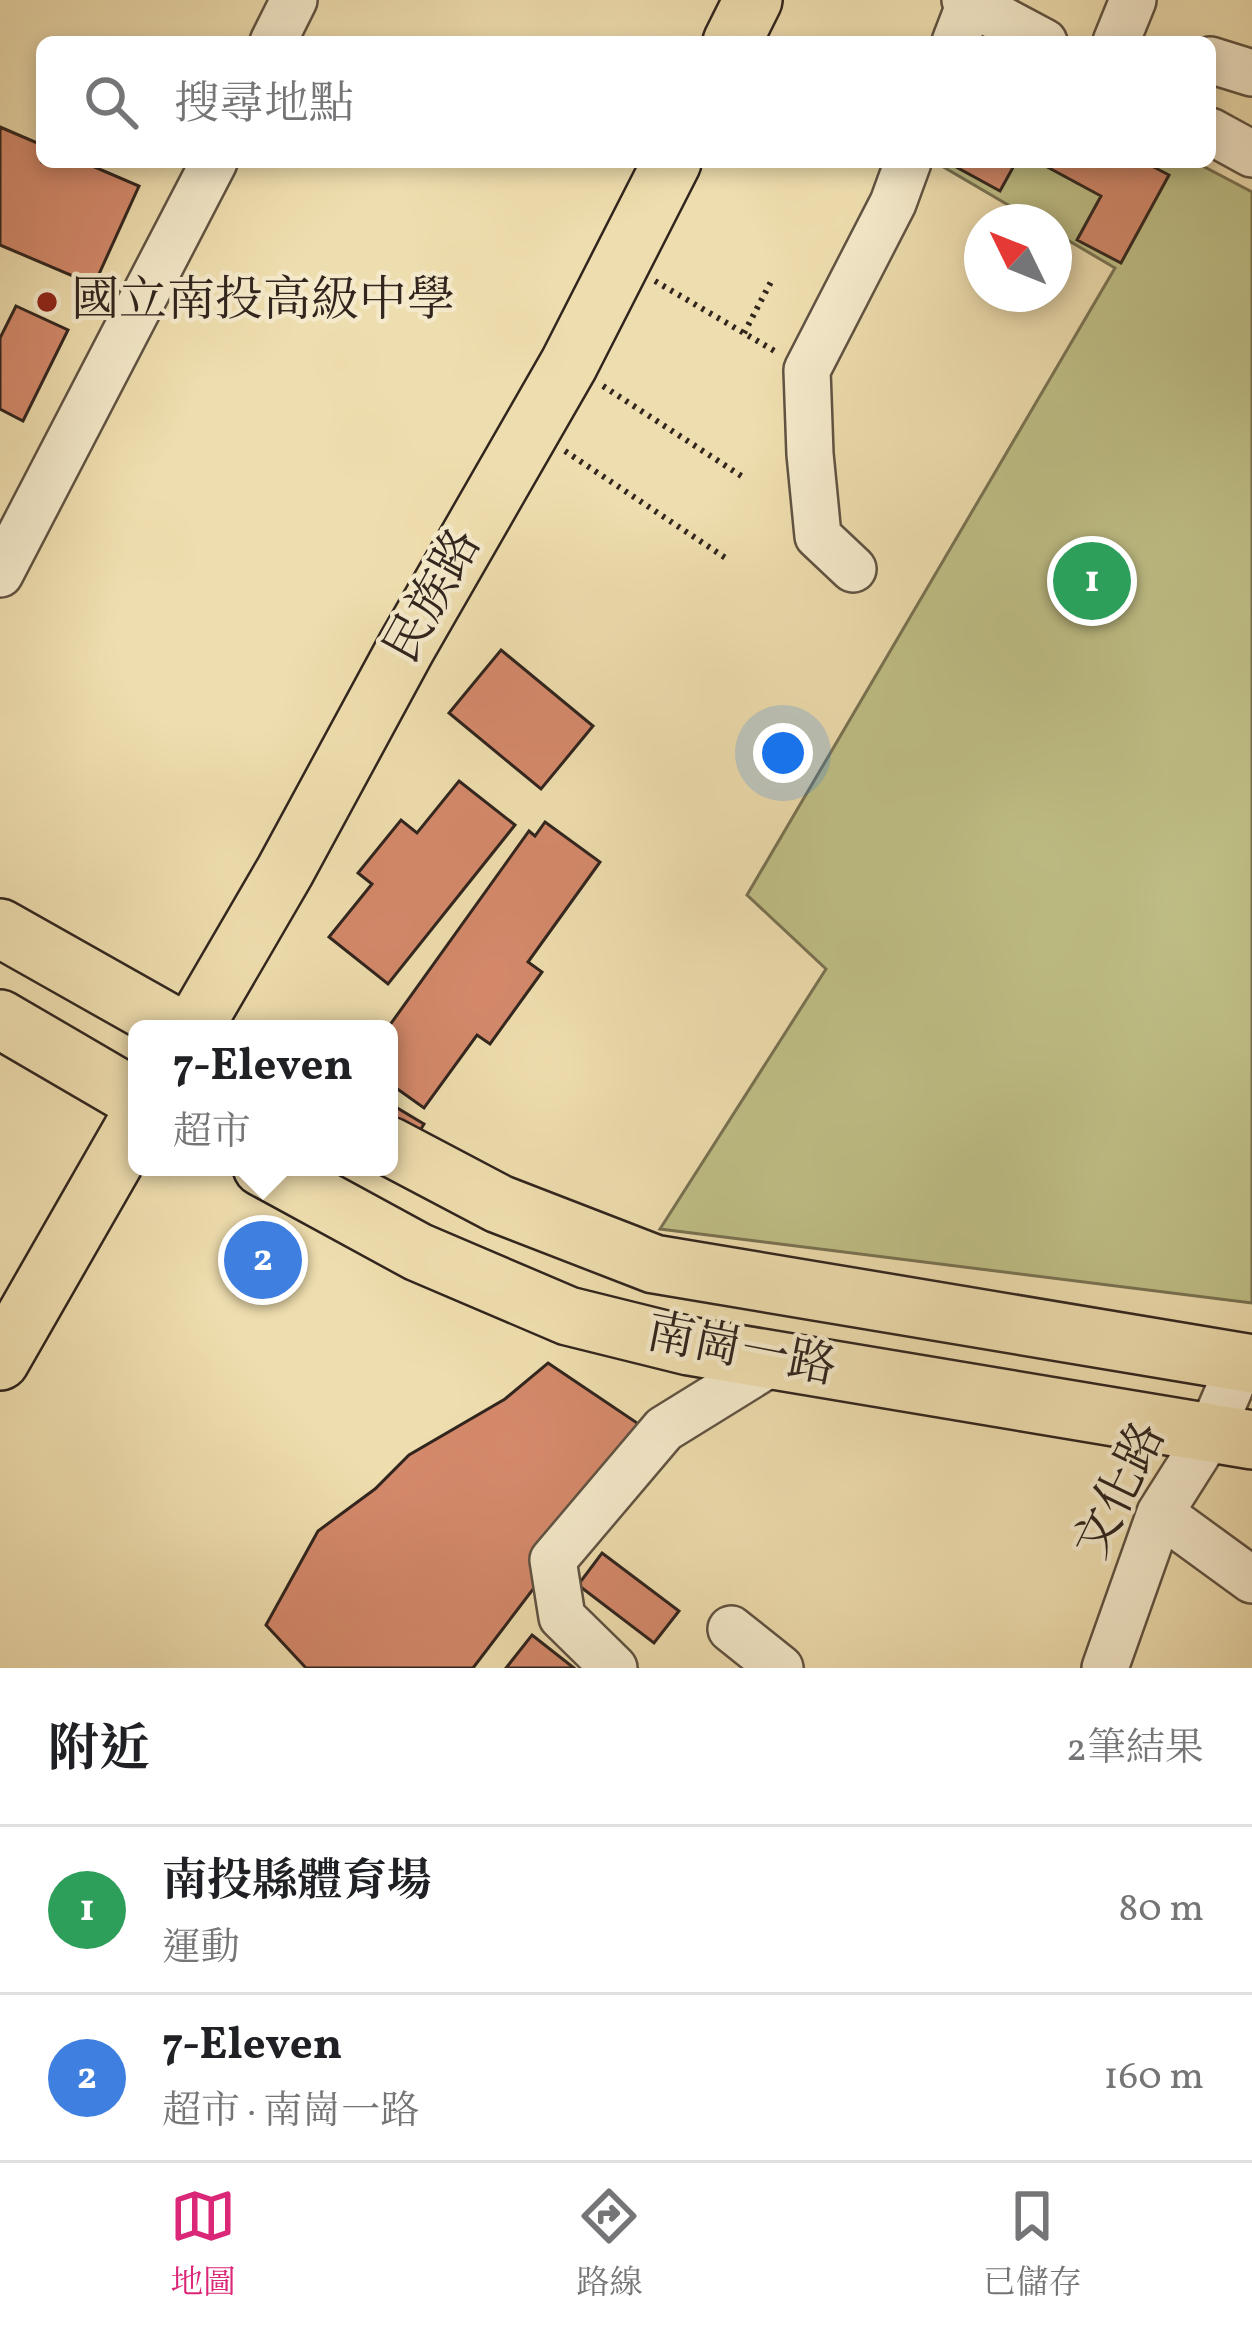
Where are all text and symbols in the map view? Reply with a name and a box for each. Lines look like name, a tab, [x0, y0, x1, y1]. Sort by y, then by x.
search box	[36, 36, 1216, 168]
icon: search	[78, 69, 144, 135]
text: 搜尋地點	[174, 75, 354, 138]
north arrow	[964, 204, 1072, 312]
place label: 國立南投高級中學	[71, 269, 455, 336]
marker: 國立南投高級中學	[34, 289, 60, 315]
street label: 民族路	[371, 518, 499, 676]
pin: 1	[1053, 536, 1131, 626]
your location	[753, 723, 813, 783]
popup	[128, 1020, 398, 1176]
text: 7-Eleven	[173, 1036, 353, 1099]
text: 超市	[173, 1107, 251, 1161]
pin: 2	[224, 1215, 302, 1305]
street label: 南崗一路	[640, 1301, 842, 1403]
street label: 文化路	[1060, 1412, 1184, 1570]
text: 附近	[48, 1716, 150, 1787]
text: 2筆結果	[1066, 1723, 1204, 1777]
text: 南投縣體育場	[162, 1852, 432, 1915]
text: 1	[79, 1883, 95, 1937]
text: 80 m	[1118, 1883, 1204, 1937]
text: 運動	[162, 1923, 240, 1977]
text: 7-Eleven	[162, 2015, 342, 2078]
text: 2	[77, 2051, 97, 2105]
text: 160 m	[1103, 2051, 1204, 2105]
text: 超市 · 南崗一路	[162, 2086, 419, 2140]
tab: 地圖	[170, 2183, 236, 2308]
tab: 路線	[576, 2183, 642, 2308]
tab: 已儲存	[983, 2183, 1082, 2308]

